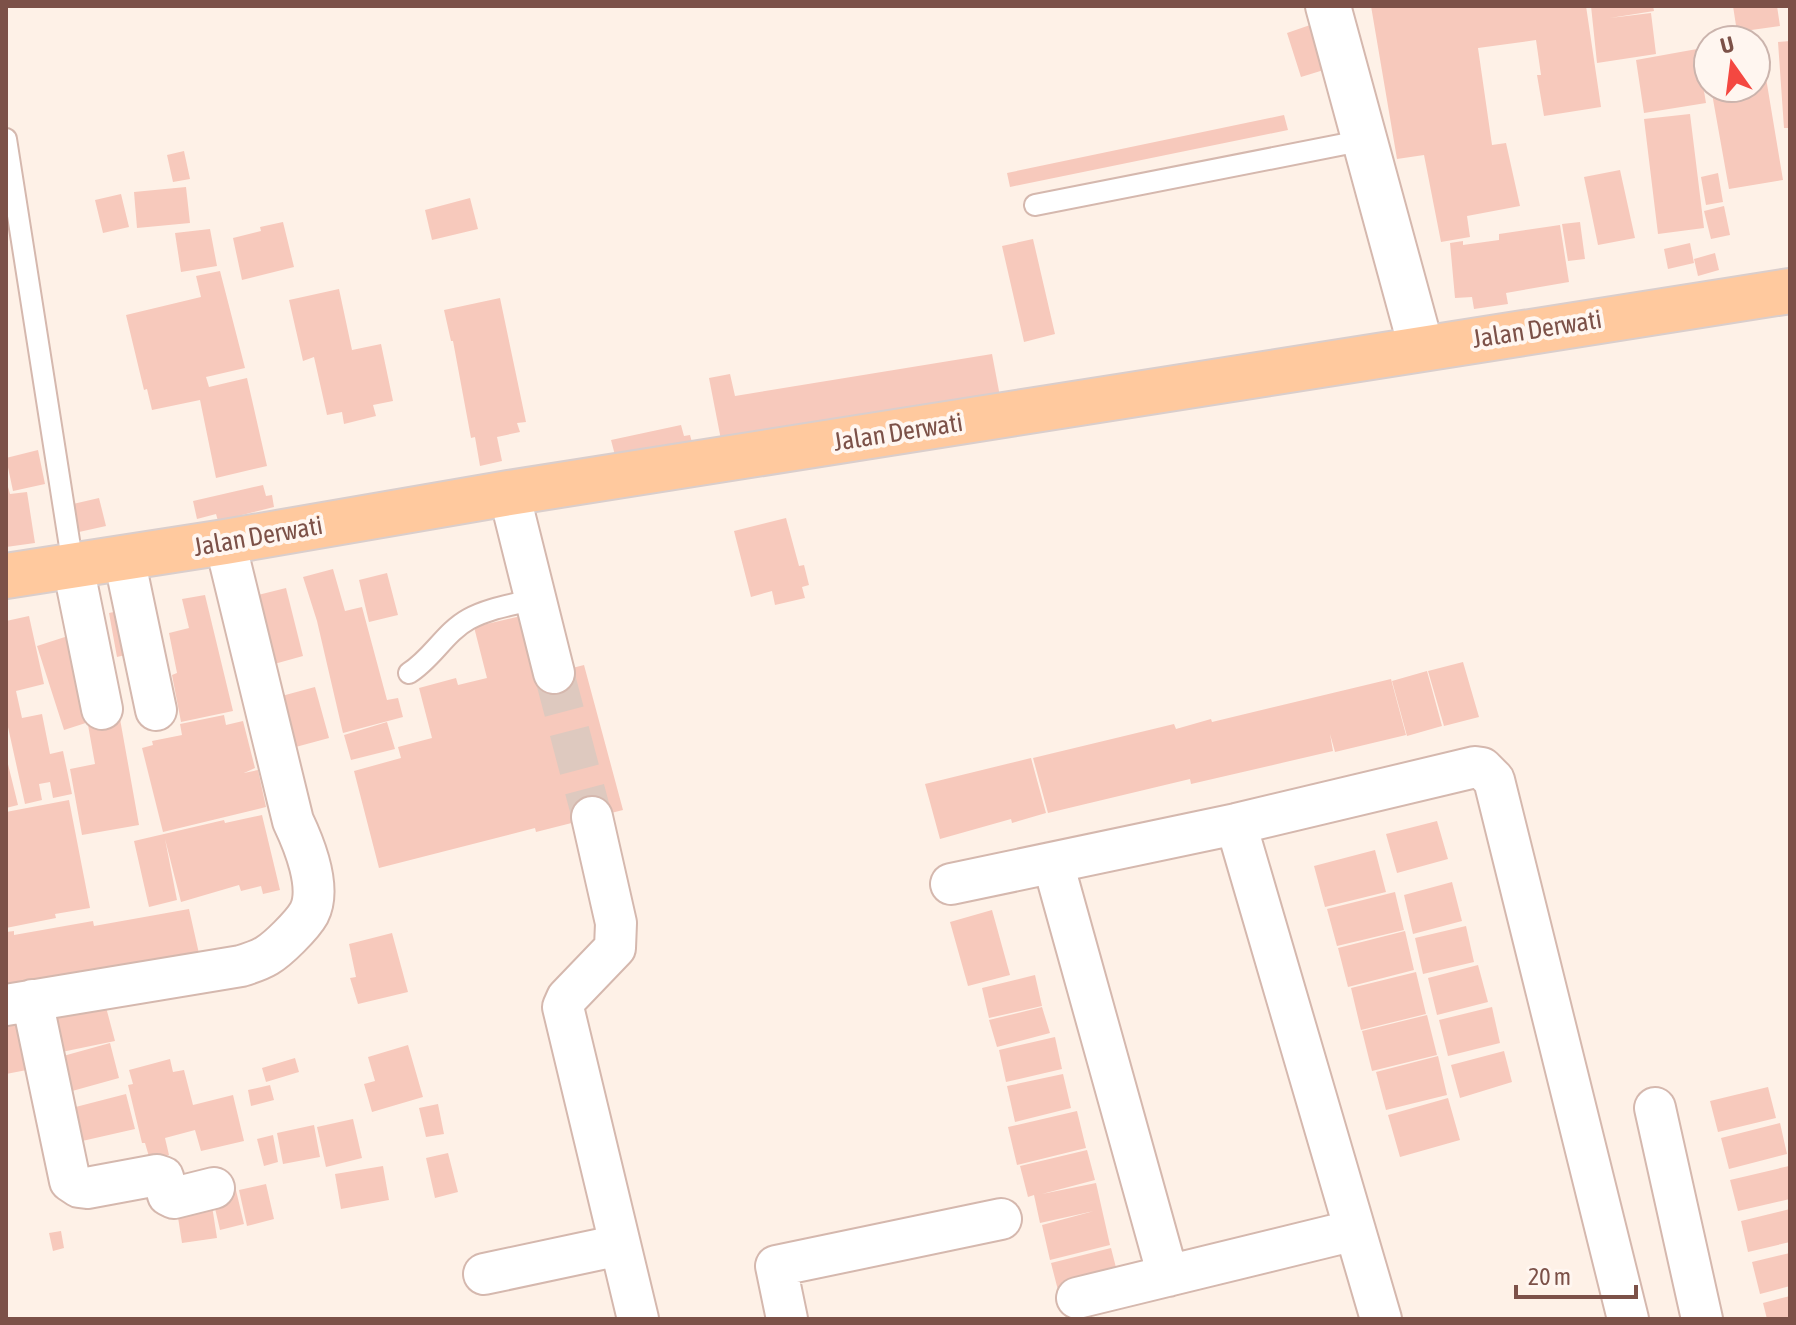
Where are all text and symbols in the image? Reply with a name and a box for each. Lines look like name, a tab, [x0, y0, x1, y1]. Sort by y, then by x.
north arrow	[1692, 24, 1772, 104]
text: U	[1718, 30, 1737, 59]
street label: Jalan Derwati	[1470, 304, 1604, 354]
street label: Jalan Derwati	[831, 407, 965, 457]
street label: Jalan Derwati	[191, 510, 325, 562]
scale bar	[1516, 1249, 1636, 1299]
text: 20 m	[1528, 1263, 1571, 1290]

